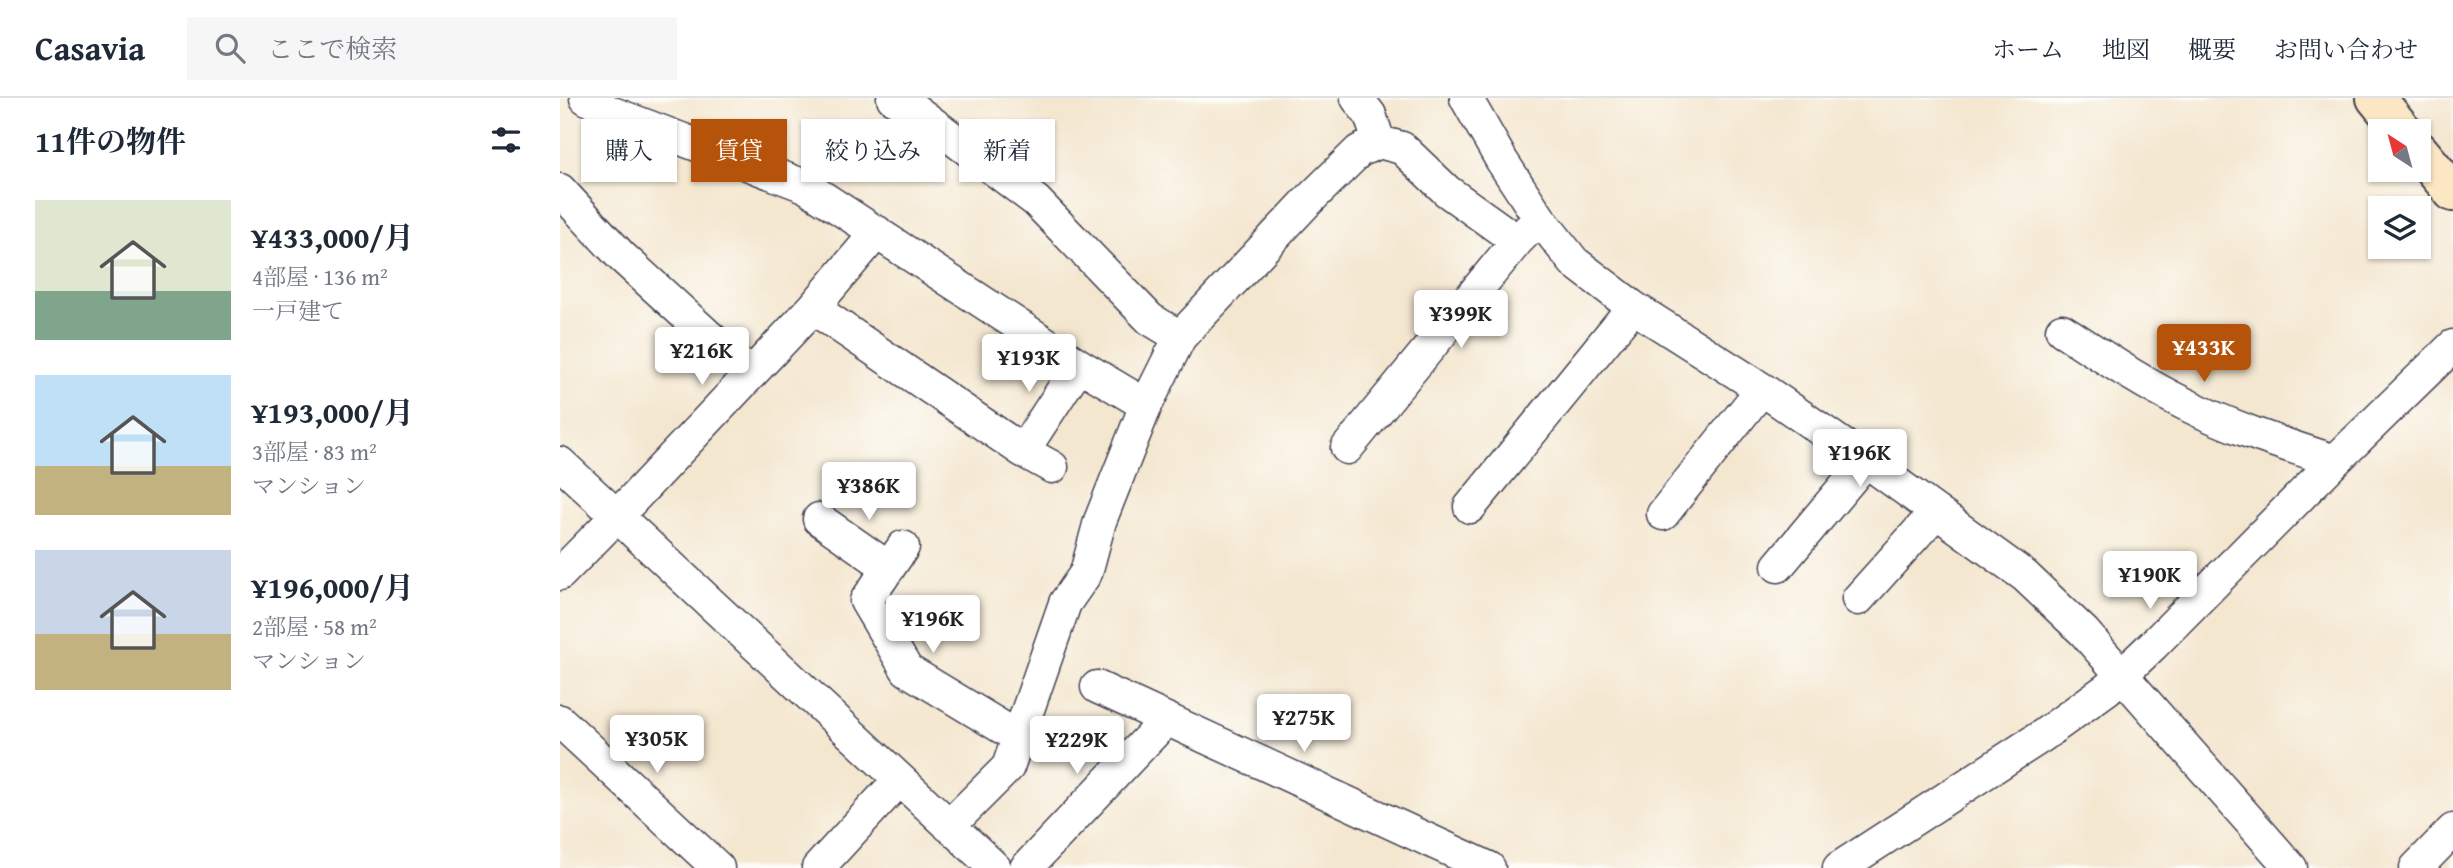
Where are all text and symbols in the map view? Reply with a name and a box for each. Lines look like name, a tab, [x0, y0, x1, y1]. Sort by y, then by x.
search box	[187, 17, 677, 80]
text: Casavia	[35, 24, 145, 72]
icon: search	[211, 29, 249, 67]
text: ここで検索	[267, 29, 397, 68]
text: ホーム	[1992, 32, 2064, 67]
text: 地図	[2102, 32, 2150, 67]
text: 概要	[2188, 32, 2236, 67]
text: お問い合わせ	[2274, 32, 2418, 67]
text: 11件の物件	[35, 119, 186, 163]
chip: 購入	[581, 119, 677, 182]
chip: 賃貸	[691, 119, 787, 182]
chip: 絞り込み	[801, 119, 945, 182]
chip: 新着	[959, 119, 1055, 182]
north arrow	[2368, 119, 2431, 182]
map controls	[2368, 119, 2431, 259]
icon: filters	[487, 121, 525, 159]
button: layers	[2368, 196, 2431, 259]
text: ¥433,000/月	[252, 215, 414, 259]
icon: home	[91, 228, 175, 312]
text: 4部屋 · 136 m²	[252, 260, 388, 293]
pin: ¥399K	[1412, 290, 1510, 350]
text: 一戸建て	[252, 294, 344, 327]
text: ¥399K	[1430, 296, 1492, 329]
pin: ¥433K	[2155, 324, 2253, 384]
pin: ¥216K	[653, 328, 751, 387]
text: ¥433K	[2173, 330, 2235, 363]
text: ¥216K	[671, 333, 733, 366]
pin: ¥193K	[980, 334, 1078, 394]
text: ¥193K	[998, 340, 1060, 373]
text: ¥193,000/月	[252, 390, 414, 434]
icon: home	[91, 403, 175, 487]
pin: ¥196K	[1811, 430, 1909, 489]
text: 3部屋 · 83 m²	[252, 435, 377, 468]
text: ¥196K	[1829, 435, 1891, 468]
pin: ¥386K	[820, 462, 918, 522]
text: ¥386K	[838, 468, 900, 501]
text: マンション	[252, 469, 366, 502]
pin: ¥190K	[2101, 552, 2199, 611]
text: ¥190K	[2119, 557, 2181, 590]
text: ¥196,000/月	[252, 565, 414, 609]
icon: home	[91, 578, 175, 662]
pin: ¥196K	[884, 596, 982, 655]
text: ¥196K	[902, 601, 964, 634]
text: 2部屋 · 58 m²	[252, 610, 377, 643]
text: マンション	[252, 644, 366, 677]
pin: ¥275K	[1255, 694, 1353, 754]
text: ¥275K	[1273, 700, 1335, 733]
pin: ¥305K	[608, 716, 706, 775]
pin: ¥229K	[1028, 716, 1126, 776]
text: ¥305K	[626, 721, 688, 754]
text: ¥229K	[1046, 722, 1108, 755]

